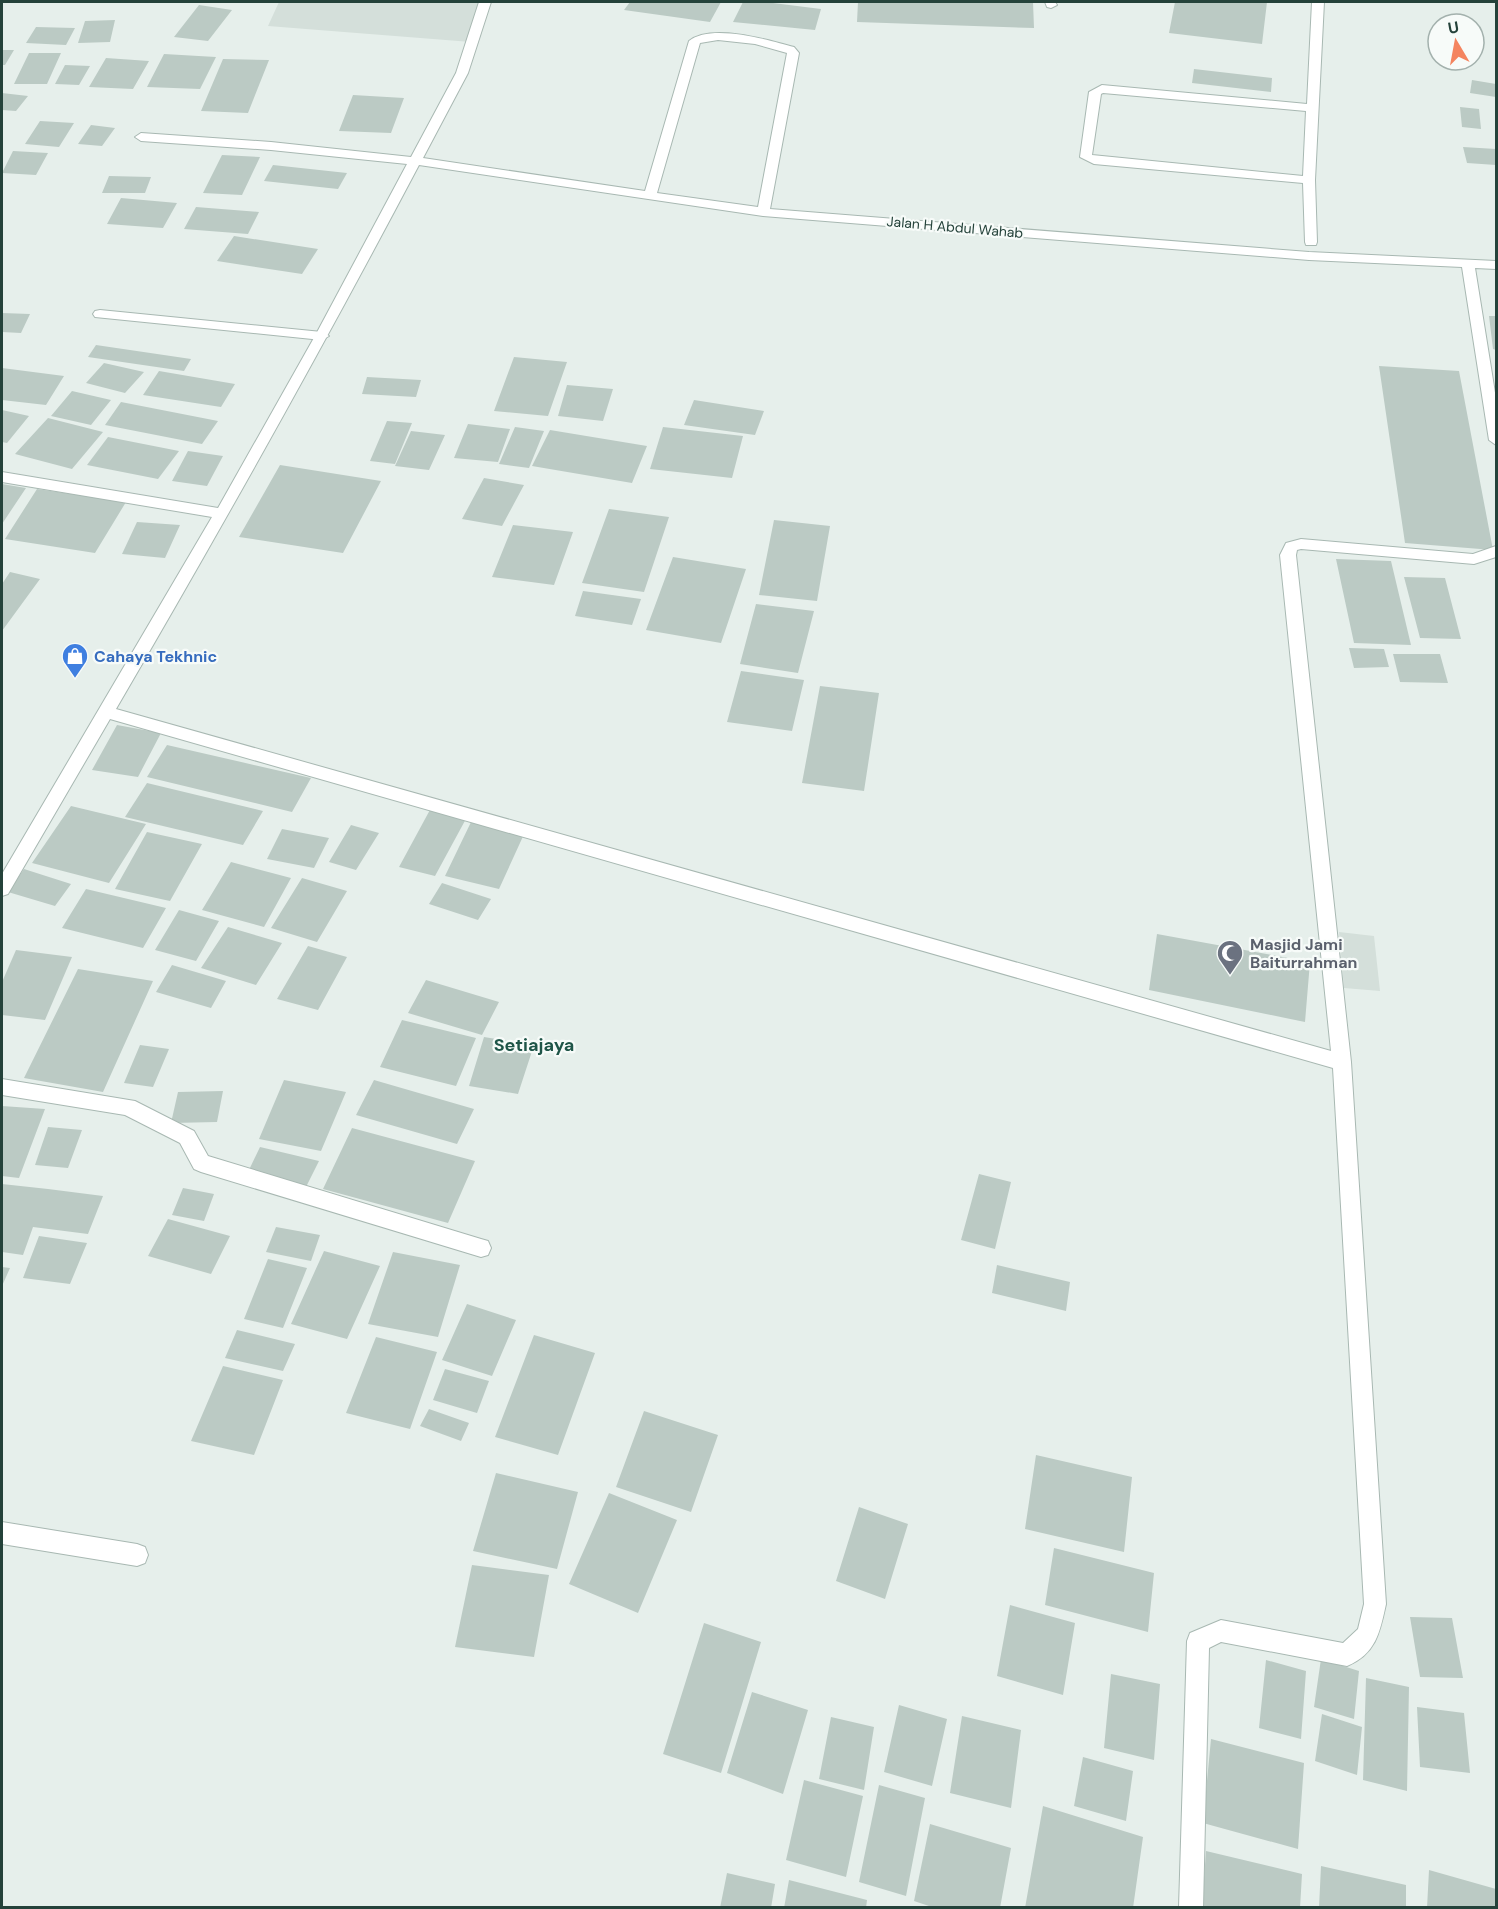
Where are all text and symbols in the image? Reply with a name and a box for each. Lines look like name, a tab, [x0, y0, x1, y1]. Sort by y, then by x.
north arrow	[1426, 12, 1486, 72]
text: U	[1446, 16, 1461, 39]
street label: Jalan H Abdul Wahab	[886, 212, 1024, 242]
shop icon: Cahaya Tekhnic	[60, 641, 90, 679]
place label: Cahaya Tekhnic	[94, 646, 217, 667]
place label: Masjid Jami Baiturrahman	[1250, 934, 1357, 973]
mosque icon: Masjid Jami Baiturrahman	[1215, 938, 1245, 976]
district label: Setiajaya	[494, 1033, 574, 1057]

